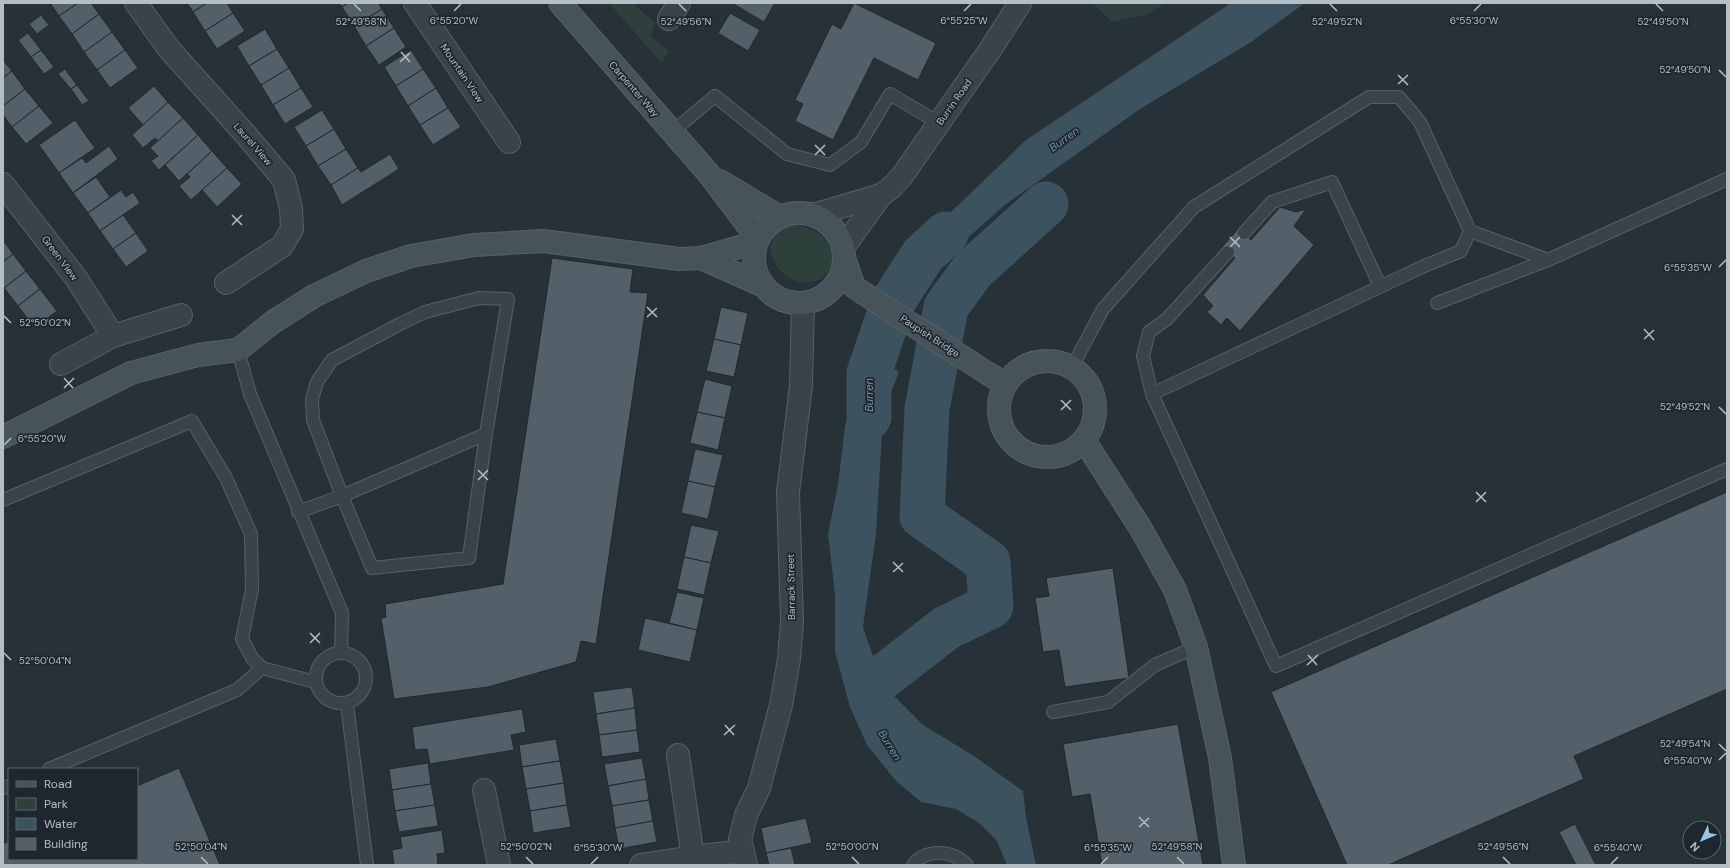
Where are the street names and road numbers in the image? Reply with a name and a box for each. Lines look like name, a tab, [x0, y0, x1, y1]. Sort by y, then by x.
street label: Mountain View	[438, 41, 487, 105]
street label: Carpenter Way	[606, 58, 662, 120]
street label: Burrin Road	[933, 76, 975, 128]
street label: Laurel View	[231, 120, 275, 168]
street label: Green View	[39, 233, 81, 283]
street label: Paupish Bridge	[898, 312, 962, 360]
street label: Barrack Street	[784, 554, 798, 620]

